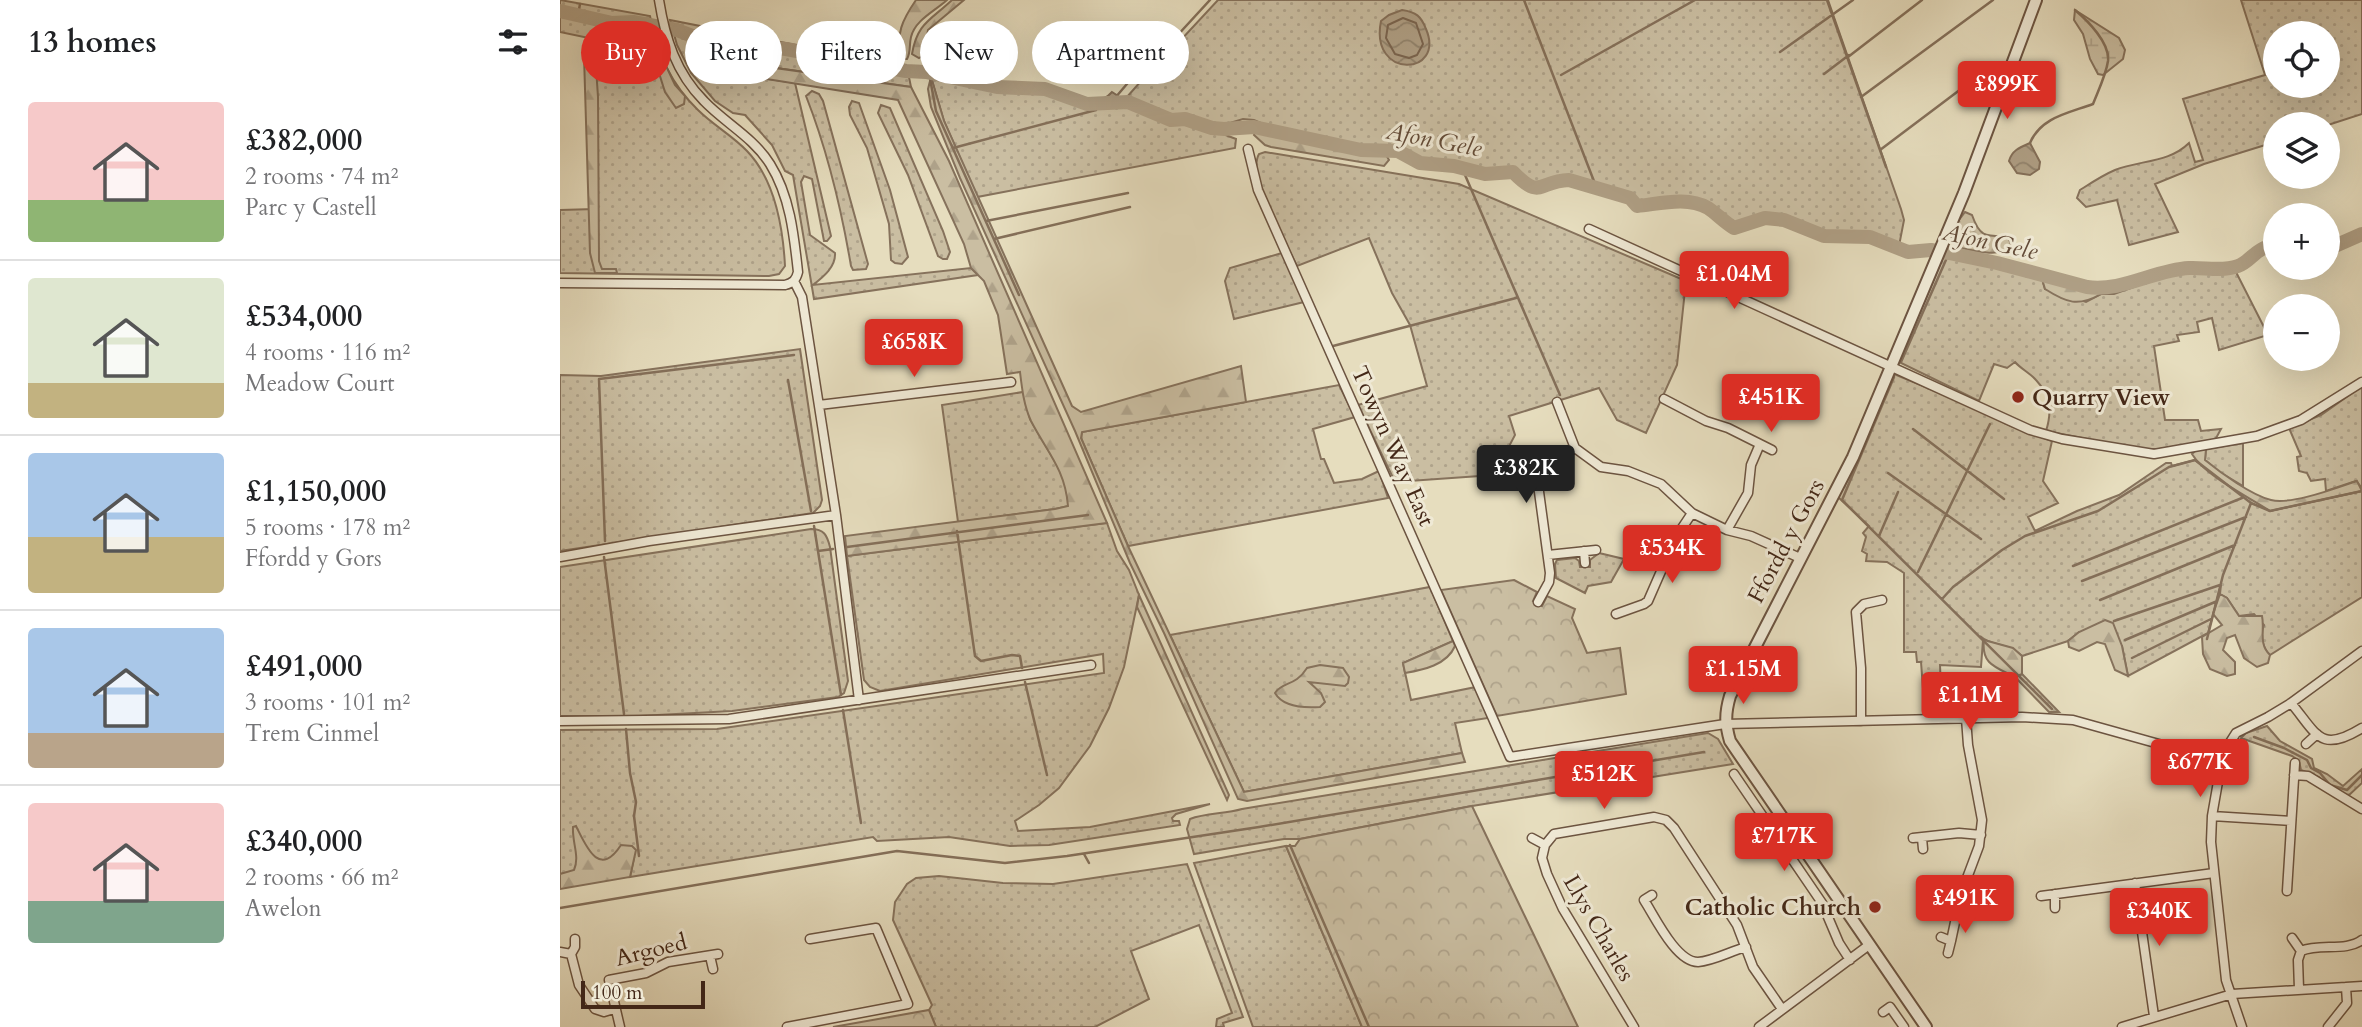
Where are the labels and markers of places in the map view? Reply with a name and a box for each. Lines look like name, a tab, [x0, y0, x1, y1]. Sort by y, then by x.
pin: £899K	[1958, 61, 2056, 121]
pin: £1.04M	[1677, 252, 1791, 311]
pin: £658K	[865, 320, 963, 379]
pin: £451K	[1722, 374, 1820, 434]
place label: Quarry View	[2032, 382, 2171, 413]
marker: Quarry View	[2010, 389, 2026, 405]
pin: £382K	[1477, 446, 1575, 505]
pin: £534K	[1623, 526, 1721, 585]
pin: £1.15M	[1686, 646, 1800, 706]
pin: £1.1M	[1921, 672, 2019, 732]
pin: £677K	[2151, 740, 2249, 799]
pin: £512K	[1555, 752, 1653, 811]
pin: £717K	[1735, 814, 1833, 873]
pin: £491K	[1916, 876, 2014, 935]
pin: £340K	[2110, 888, 2208, 948]
place label: Catholic Church	[1685, 892, 1861, 923]
marker: Catholic Church	[1867, 899, 1883, 915]

